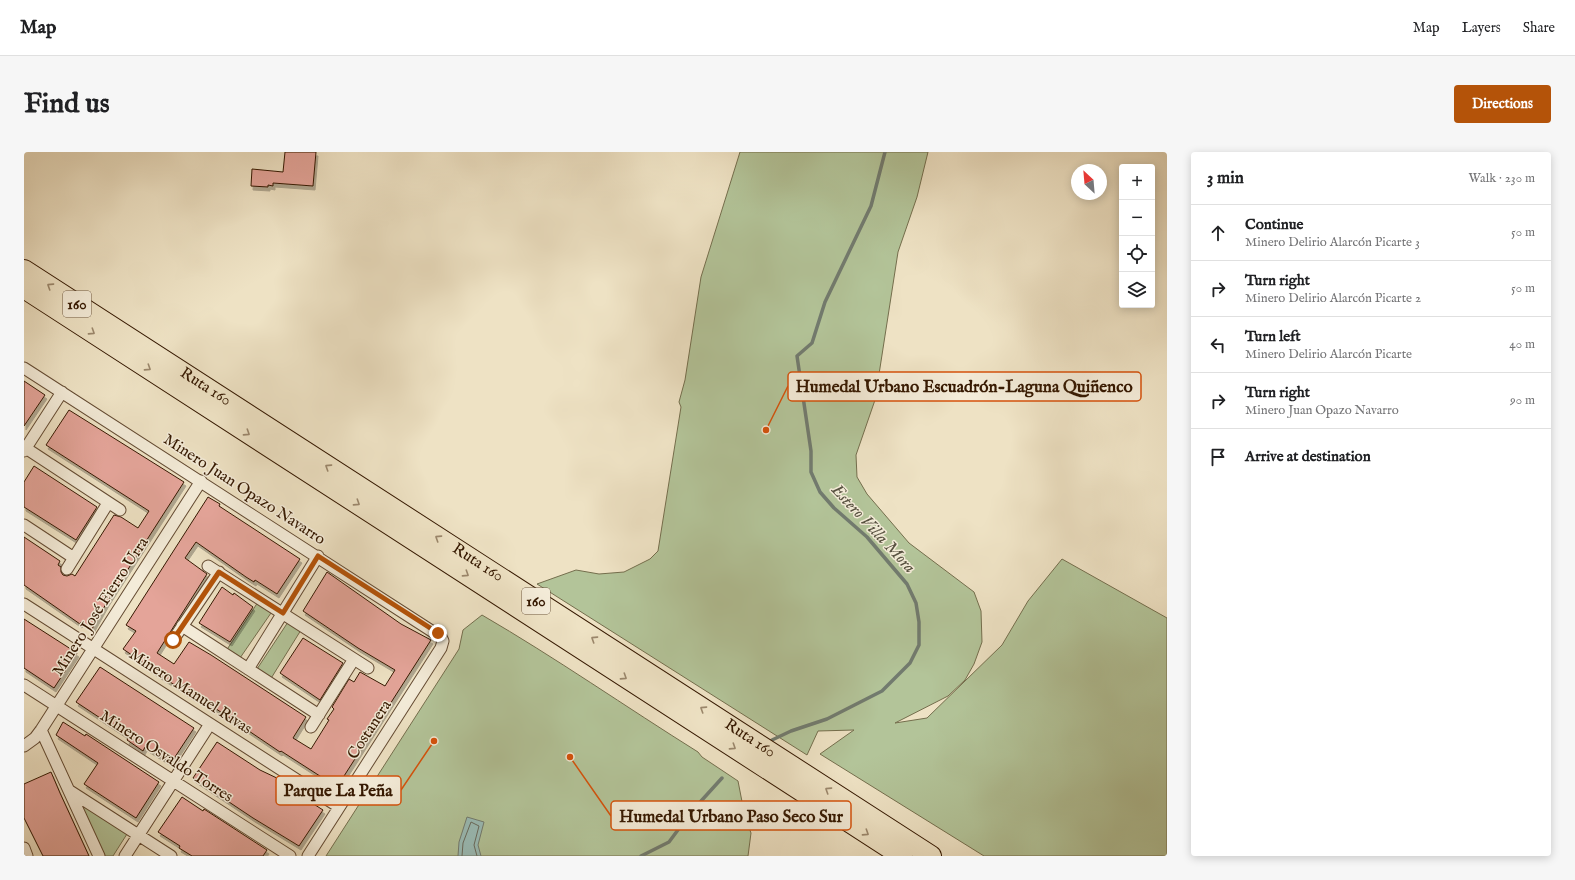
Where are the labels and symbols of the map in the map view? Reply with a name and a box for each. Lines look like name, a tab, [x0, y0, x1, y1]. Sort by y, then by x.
north arrow	[1071, 164, 1107, 200]
one-way arrow	[47, 284, 54, 291]
road number: 160	[63, 291, 91, 317]
one-way arrow	[88, 327, 95, 335]
one-way arrow	[144, 363, 151, 371]
street label: Ruta 160	[176, 363, 235, 411]
callout: Humedal Urbano Escuadrón-Laguna Quiñenco	[788, 372, 1141, 401]
text: Humedal Urbano Escuadrón-Laguna Quiñenco	[795, 377, 1133, 398]
one-way arrow	[243, 428, 250, 435]
street label: Minero Juan Opazo Navarro	[159, 430, 329, 550]
one-way arrow	[326, 465, 333, 472]
water label: Estero Villa Mora	[826, 479, 920, 578]
one-way arrow	[352, 499, 359, 506]
street label: Minero José Fierro Urra	[49, 534, 153, 680]
one-way arrow	[435, 536, 442, 543]
street label: Ruta 160	[448, 539, 507, 587]
one-way arrow	[461, 570, 468, 577]
road number: 160	[522, 588, 550, 614]
route end	[429, 624, 447, 642]
route start	[164, 631, 182, 649]
one-way arrow	[591, 636, 598, 644]
street label: Minero Manuel Rivas	[125, 645, 256, 740]
one-way arrow	[619, 672, 626, 679]
street label: Costanera	[343, 696, 397, 763]
street label: Minero Osvaldo Torres	[96, 707, 237, 808]
one-way arrow	[700, 707, 707, 714]
street label: Ruta 160	[720, 715, 779, 763]
one-way arrow	[729, 743, 736, 750]
callout: Parque La Peña	[276, 776, 401, 805]
text: Parque La Peña	[284, 781, 393, 802]
one-way arrow	[825, 787, 832, 795]
callout: Humedal Urbano Paso Seco Sur	[611, 801, 851, 830]
text: Humedal Urbano Paso Seco Sur	[619, 807, 844, 828]
one-way arrow	[862, 828, 869, 836]

